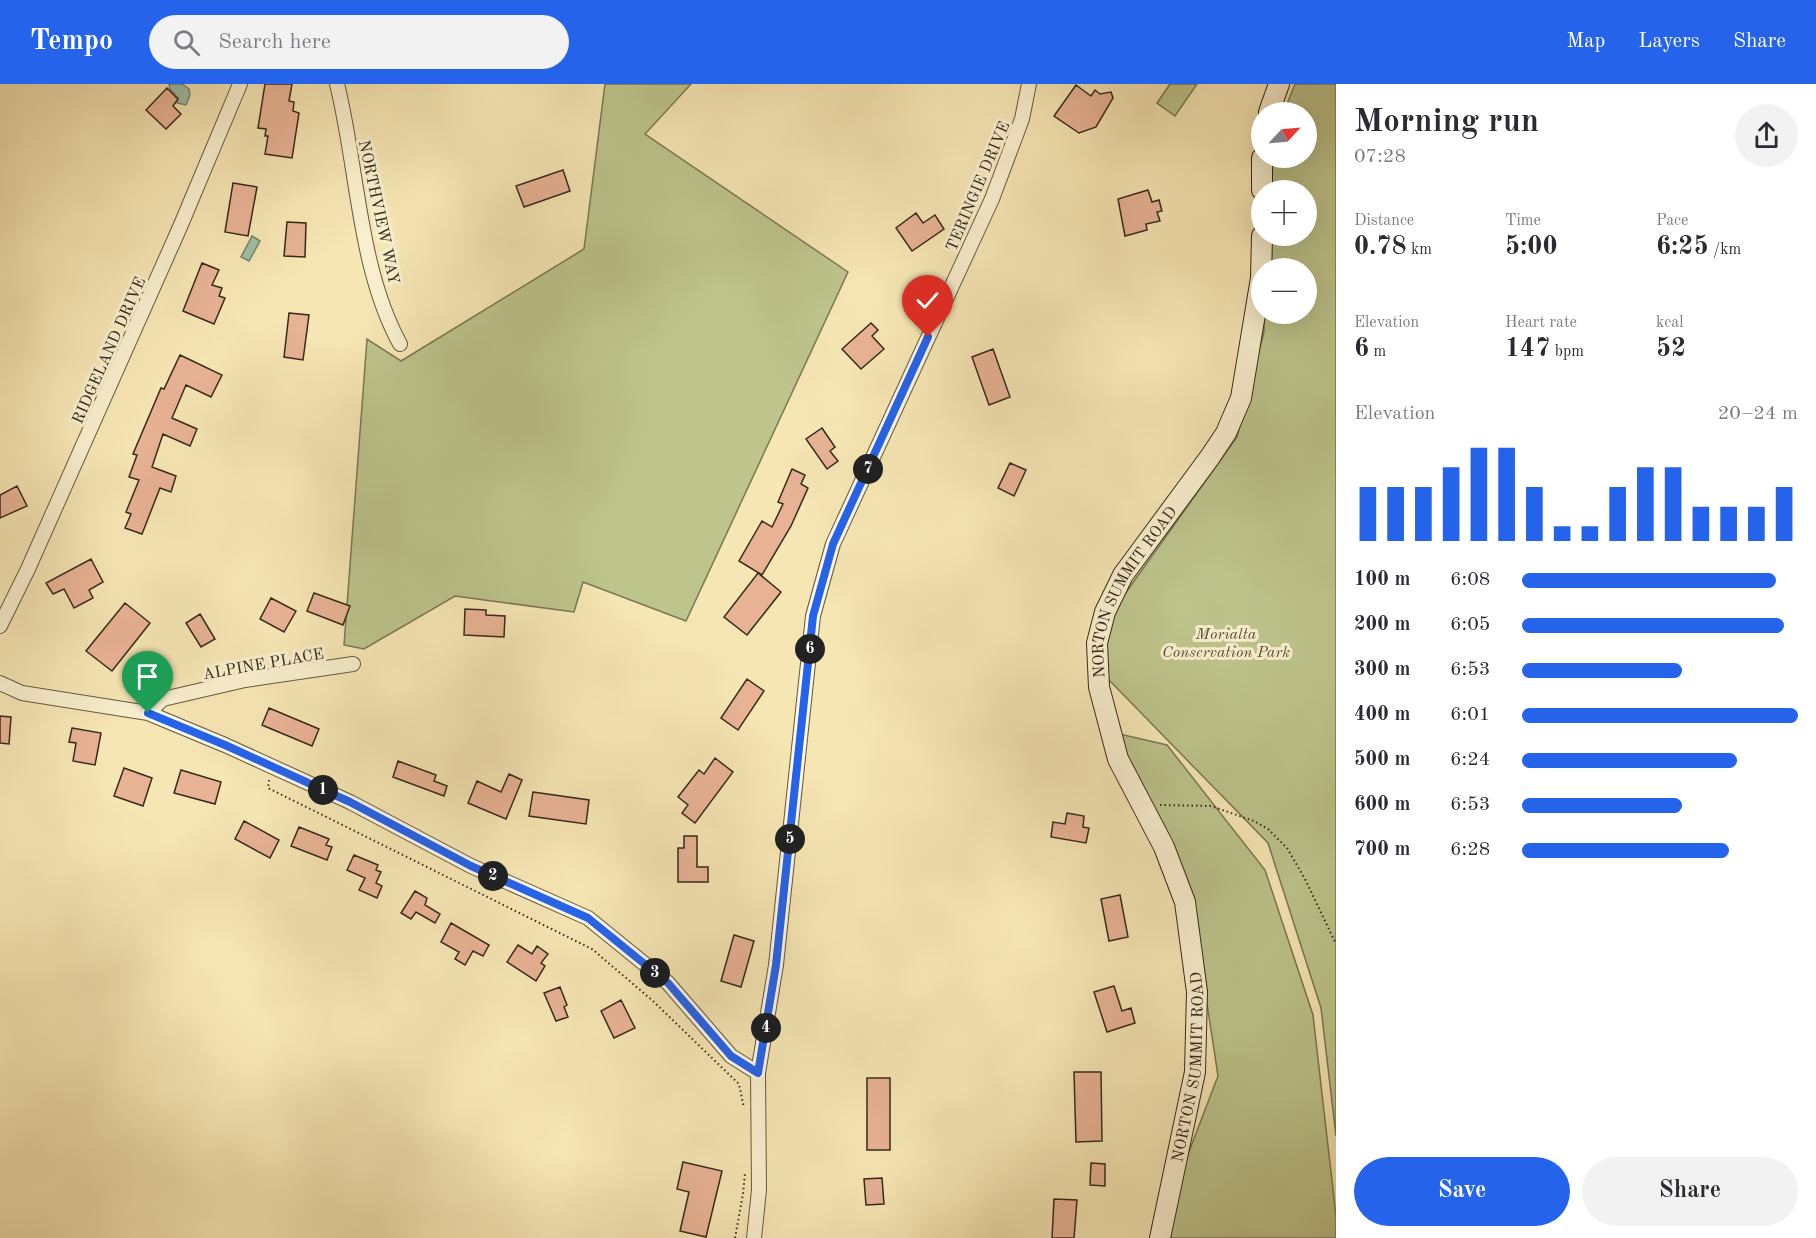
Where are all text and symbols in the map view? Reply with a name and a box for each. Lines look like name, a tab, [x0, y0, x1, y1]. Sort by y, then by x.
search box	[149, 15, 569, 69]
icon: search	[170, 26, 203, 59]
text: Tempo	[30, 28, 113, 56]
text: Search here	[218, 31, 331, 53]
text: Map	[1566, 31, 1605, 52]
text: Layers	[1638, 31, 1700, 52]
text: Share	[1733, 31, 1786, 52]
north arrow	[1251, 102, 1317, 168]
map controls	[1251, 102, 1317, 324]
button: share	[1735, 104, 1798, 167]
text: Morning run	[1354, 106, 1539, 139]
street label: TERINGIE DRIVE	[944, 119, 1013, 254]
street label: NORTHVIEW WAY	[355, 139, 401, 286]
text: 07:28	[1354, 147, 1406, 167]
button: +	[1251, 180, 1317, 246]
text: Distance	[1354, 213, 1414, 229]
text: Time	[1505, 213, 1541, 229]
text: Pace	[1656, 213, 1688, 229]
text: 0.78	[1354, 234, 1407, 260]
text: 5:00	[1505, 234, 1558, 260]
text: 6:25	[1656, 234, 1709, 260]
text: km	[1407, 242, 1432, 258]
text: /km	[1709, 242, 1741, 258]
button: −	[1251, 258, 1317, 324]
street label: RIDGELAND DRIVE	[70, 275, 149, 427]
pin	[902, 275, 953, 337]
icon: check	[911, 284, 944, 317]
text: Elevation	[1354, 315, 1419, 331]
text: Heart rate	[1505, 315, 1577, 331]
text: kcal	[1656, 315, 1684, 331]
text: 6	[1354, 336, 1369, 362]
text: 147	[1505, 336, 1550, 362]
text: 52	[1656, 336, 1686, 362]
text: m	[1369, 344, 1386, 360]
text: bpm	[1550, 344, 1584, 360]
text: Elevation	[1354, 404, 1435, 424]
text: 20–24 m	[1718, 404, 1798, 424]
pin: 7	[853, 454, 883, 484]
text: 7	[863, 461, 873, 477]
street label: NORTON SUMMIT ROAD	[1091, 504, 1181, 678]
text: 100 m	[1354, 570, 1410, 590]
text: 6:08	[1450, 570, 1490, 590]
text: 200 m	[1354, 615, 1410, 635]
text: 6:05	[1450, 615, 1490, 635]
park label: Morialta Conservation Park	[1162, 627, 1290, 661]
pin: 6	[795, 634, 825, 664]
text: 6	[805, 641, 815, 657]
street label: ALPINE PLACE	[201, 646, 325, 684]
pin	[122, 651, 173, 713]
icon: arrive	[131, 660, 164, 693]
text: 300 m	[1354, 660, 1410, 680]
text: 6:53	[1450, 660, 1490, 680]
text: 400 m	[1354, 705, 1410, 725]
text: 6:01	[1450, 705, 1490, 725]
text: 500 m	[1354, 750, 1410, 770]
text: 6:24	[1450, 750, 1490, 770]
pin: 1	[308, 775, 338, 805]
text: 1	[318, 782, 328, 798]
text: 600 m	[1354, 795, 1410, 815]
text: 6:53	[1450, 795, 1490, 815]
pin: 5	[775, 824, 805, 854]
text: 5	[785, 831, 795, 847]
text: 700 m	[1354, 840, 1410, 860]
text: 6:28	[1450, 840, 1490, 860]
pin: 2	[478, 861, 508, 891]
text: 2	[488, 868, 498, 884]
pin: 3	[640, 958, 670, 988]
text: 3	[650, 965, 660, 981]
street label: NORTON SUMMIT ROAD	[1170, 971, 1207, 1164]
pin: 4	[751, 1013, 781, 1043]
text: 4	[761, 1020, 771, 1036]
button: Save	[1354, 1157, 1570, 1226]
button: Share	[1582, 1157, 1798, 1226]

